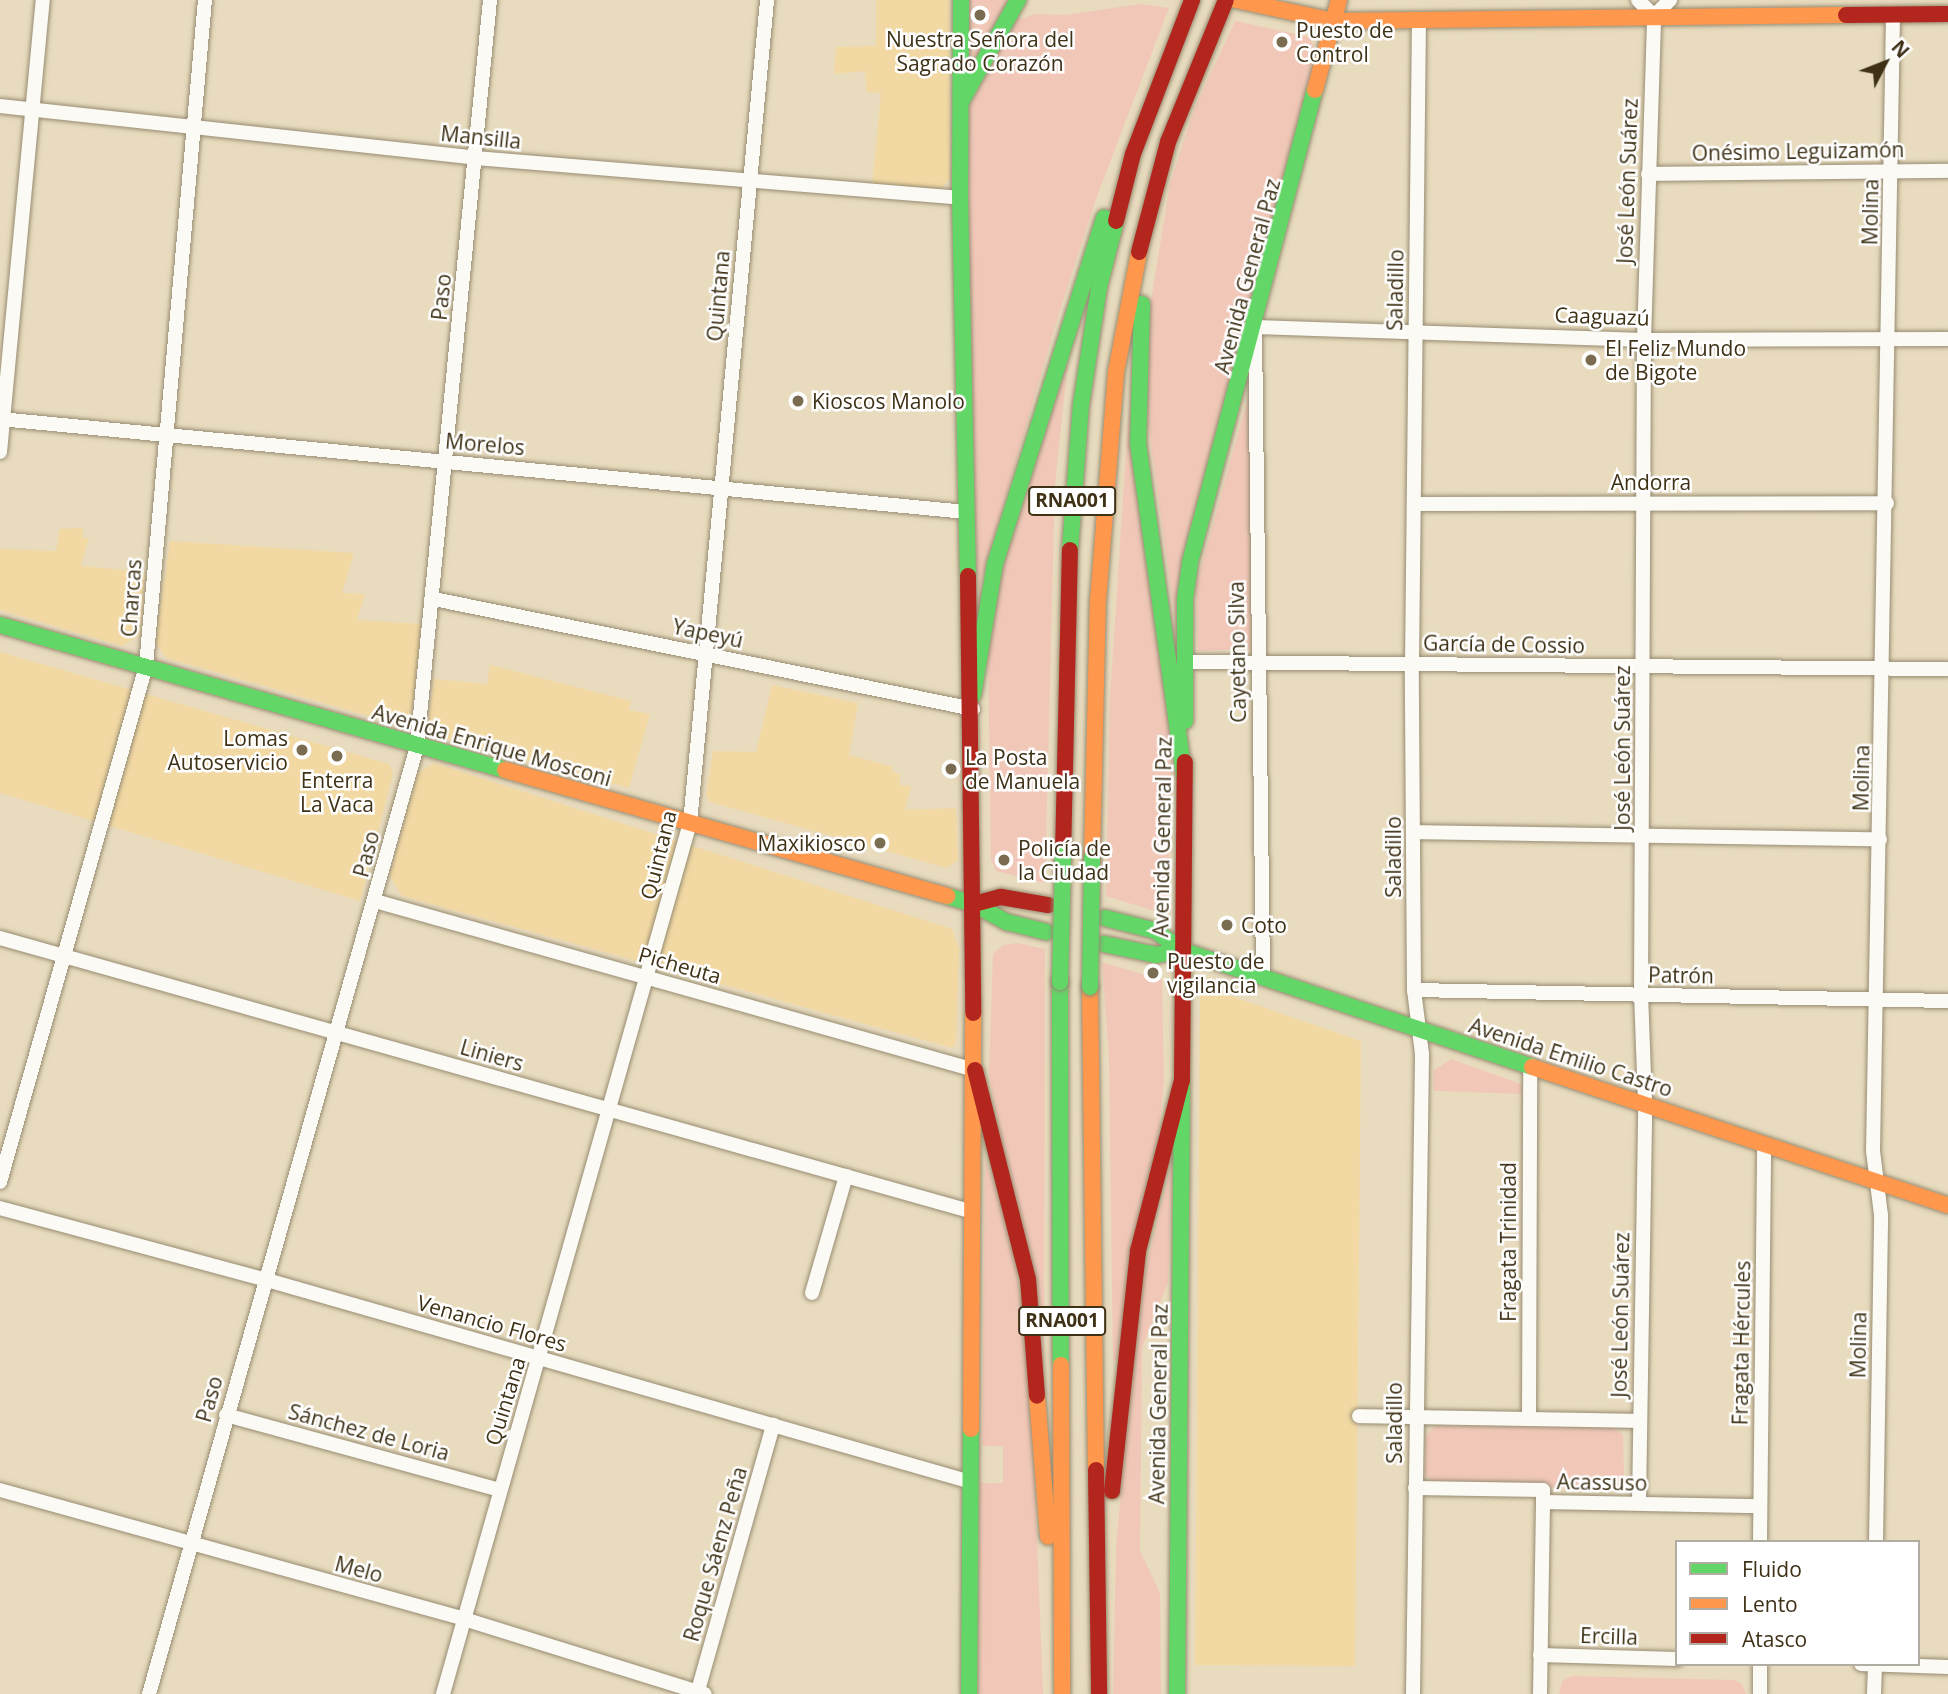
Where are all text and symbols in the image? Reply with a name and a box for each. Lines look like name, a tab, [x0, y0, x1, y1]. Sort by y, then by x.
marker: Nuestra Señora del Sagrado Corazón	[972, 7, 988, 23]
place label: Puesto de Control	[1296, 17, 1394, 67]
place label: Nuestra Señora del Sagrado Corazón	[886, 26, 1074, 76]
north arrow	[1850, 28, 1920, 98]
marker: Puesto de Control	[1274, 34, 1290, 50]
text: N	[1886, 35, 1915, 63]
street label: José León Suárez	[1612, 98, 1642, 264]
street label: Mansilla	[439, 120, 523, 154]
street label: Onésimo Leguizamón	[1691, 137, 1905, 165]
street label: Avenida General Paz	[1209, 176, 1285, 376]
street label: Molina	[1857, 178, 1883, 246]
street label: Saladillo	[1382, 249, 1408, 331]
street label: Quintana	[701, 250, 735, 342]
street label: Paso	[426, 272, 456, 322]
street label: Caaguazú	[1554, 302, 1650, 330]
place label: El Feliz Mundo de Bigote	[1605, 335, 1746, 385]
marker: El Feliz Mundo de Bigote	[1583, 352, 1599, 368]
place label: Kioscos Manolo	[812, 388, 965, 414]
marker: Kioscos Manolo	[790, 393, 806, 409]
street label: Morelos	[444, 428, 526, 460]
street label: Andorra	[1611, 469, 1691, 495]
road number: RNA001	[1026, 486, 1118, 516]
street label: Charcas	[116, 558, 146, 638]
street label: Cayetano Silva	[1223, 581, 1251, 723]
street label: Yapeyú	[670, 613, 746, 653]
street label: García de Cossio	[1423, 630, 1585, 658]
street label: José León Suárez	[1609, 665, 1635, 831]
street label: Avenida Enrique Mosconi	[370, 699, 614, 791]
place label: Lomas Autoservicio	[168, 725, 288, 775]
street label: Avenida General Paz	[1148, 736, 1176, 938]
marker: Lomas Autoservicio	[294, 742, 310, 758]
place label: La Posta de Manuela	[965, 744, 1080, 794]
street label: Molina	[1848, 744, 1874, 812]
marker: Enterra La Vaca	[329, 748, 345, 764]
marker: La Posta de Manuela	[943, 761, 959, 777]
place label: Enterra La Vaca	[300, 767, 374, 817]
street label: Quintana	[635, 808, 681, 902]
street label: Saladillo	[1380, 816, 1406, 898]
street label: Paso	[348, 828, 384, 880]
place label: Maxikiosco	[757, 830, 866, 856]
marker: Maxikiosco	[872, 835, 888, 851]
place label: Policía de la Ciudad	[1018, 835, 1111, 885]
marker: Policía de la Ciudad	[996, 852, 1012, 868]
place label: Coto	[1241, 912, 1287, 938]
marker: Coto	[1219, 917, 1235, 933]
street label: Picheuta	[636, 941, 724, 989]
place label: Puesto de vigilancia	[1167, 948, 1265, 998]
street label: Patrón	[1648, 962, 1714, 988]
marker: Puesto de vigilancia	[1145, 965, 1161, 981]
street label: Avenida Emilio Castro	[1466, 1012, 1676, 1102]
street label: Liniers	[457, 1034, 527, 1076]
street label: Fragata Trinidad	[1495, 1162, 1521, 1322]
street label: José León Suárez	[1606, 1232, 1634, 1398]
street label: Fragata Hércules	[1727, 1260, 1755, 1426]
street label: Venancio Flores	[414, 1290, 570, 1356]
street label: Avenida General Paz	[1144, 1303, 1172, 1505]
road number: RNA001	[1016, 1306, 1108, 1336]
street label: Molina	[1845, 1311, 1871, 1379]
street label: Quintana	[480, 1354, 530, 1448]
street label: Paso	[190, 1373, 228, 1425]
street label: Saladillo	[1381, 1382, 1407, 1464]
street label: Sánchez de Loria	[286, 1398, 452, 1466]
street label: Roque Sáenz Peña	[678, 1464, 752, 1644]
street label: Acassuso	[1557, 1469, 1647, 1495]
legend	[1675, 1540, 1920, 1666]
street label: Melo	[332, 1551, 386, 1587]
text: Fluido	[1742, 1555, 1802, 1583]
text: Lento	[1742, 1590, 1798, 1618]
street label: Ercilla	[1580, 1622, 1638, 1650]
text: Atasco	[1742, 1625, 1807, 1653]

